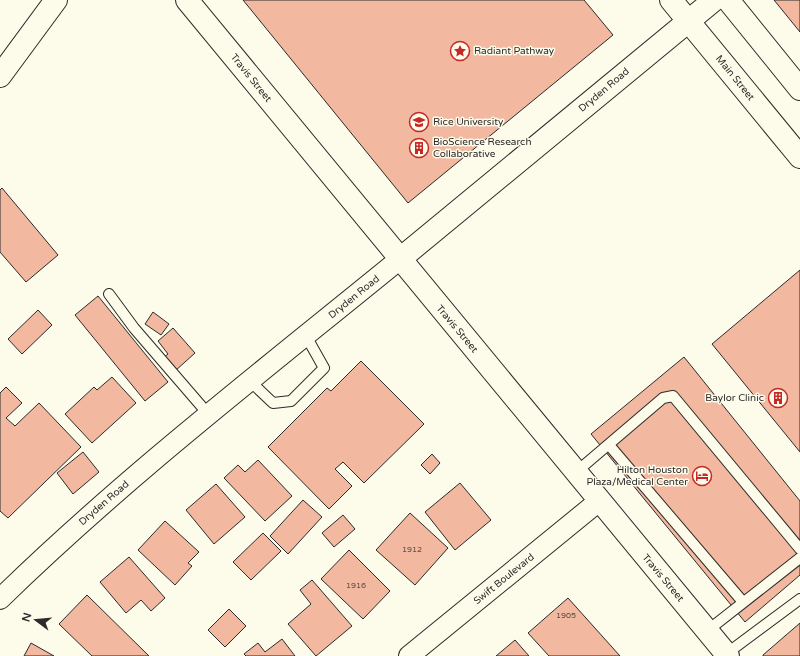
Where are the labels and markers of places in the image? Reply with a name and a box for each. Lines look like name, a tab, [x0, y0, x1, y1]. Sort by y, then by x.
place icon: Radiant Pathway	[449, 40, 471, 62]
place label: Radiant Pathway	[474, 45, 555, 57]
school or university icon: Rice University	[408, 111, 430, 133]
place label: Rice University	[433, 116, 504, 128]
place label: BioScience Research Collaborative	[433, 136, 532, 160]
building icon: BioScience Research Collaborative	[408, 137, 430, 159]
building icon: Baylor Clinic	[767, 387, 789, 409]
place label: Baylor Clinic	[705, 392, 764, 404]
place label: Hilton Houston Plaza/Medical Center	[587, 464, 688, 488]
hotel icon: Hilton Houston Plaza/Medical Center	[691, 465, 713, 487]

